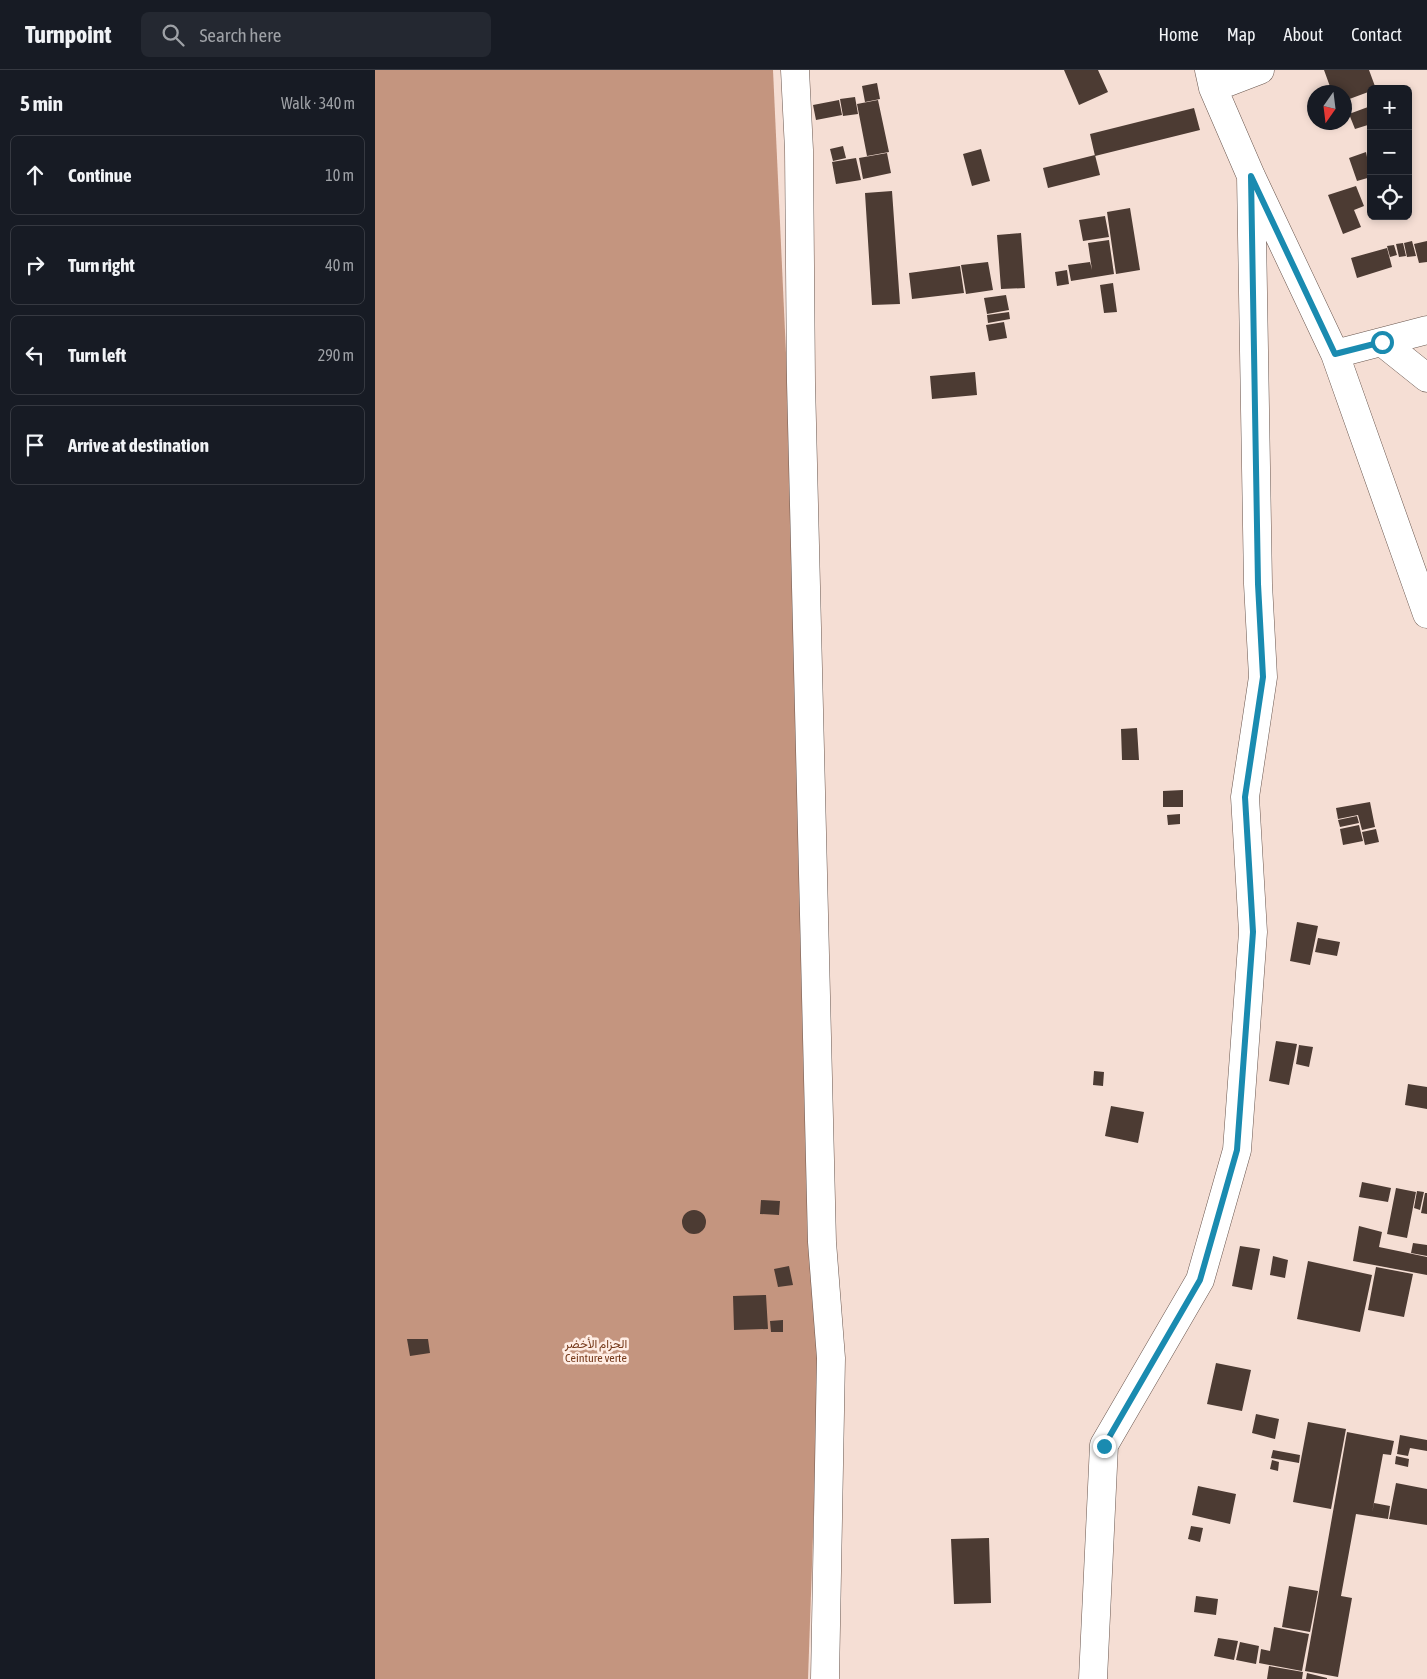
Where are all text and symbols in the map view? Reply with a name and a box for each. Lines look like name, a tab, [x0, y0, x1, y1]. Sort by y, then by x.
search box	[141, 12, 491, 57]
text: Turnpoint	[25, 21, 111, 48]
icon: search	[159, 21, 187, 49]
text: Search here	[199, 24, 281, 46]
text: Home	[1159, 24, 1199, 45]
text: Map	[1227, 24, 1256, 45]
text: About	[1284, 24, 1323, 45]
text: Contact	[1351, 24, 1402, 45]
north arrow	[1307, 85, 1352, 130]
map controls	[1367, 85, 1412, 220]
button: +	[1367, 85, 1412, 130]
text: 5 min	[20, 91, 63, 115]
text: Walk · 340 m	[281, 94, 355, 112]
button: −	[1367, 130, 1412, 175]
icon: ahead	[21, 161, 49, 189]
text: Continue	[68, 164, 132, 186]
text: 10 m	[325, 166, 354, 184]
button: locate	[1367, 175, 1412, 220]
icon: right	[21, 251, 49, 279]
text: Turn right	[68, 254, 135, 276]
text: 40 m	[325, 256, 354, 274]
route start	[1371, 331, 1394, 354]
icon: left	[21, 341, 49, 369]
text: Turn left	[68, 344, 126, 366]
text: 290 m	[318, 346, 354, 364]
icon: arrive	[21, 431, 49, 459]
text: Arrive at destination	[68, 434, 209, 456]
park label: الحزام الأخضر Ceinture verte	[564, 1337, 627, 1365]
route end	[1093, 1435, 1116, 1458]

